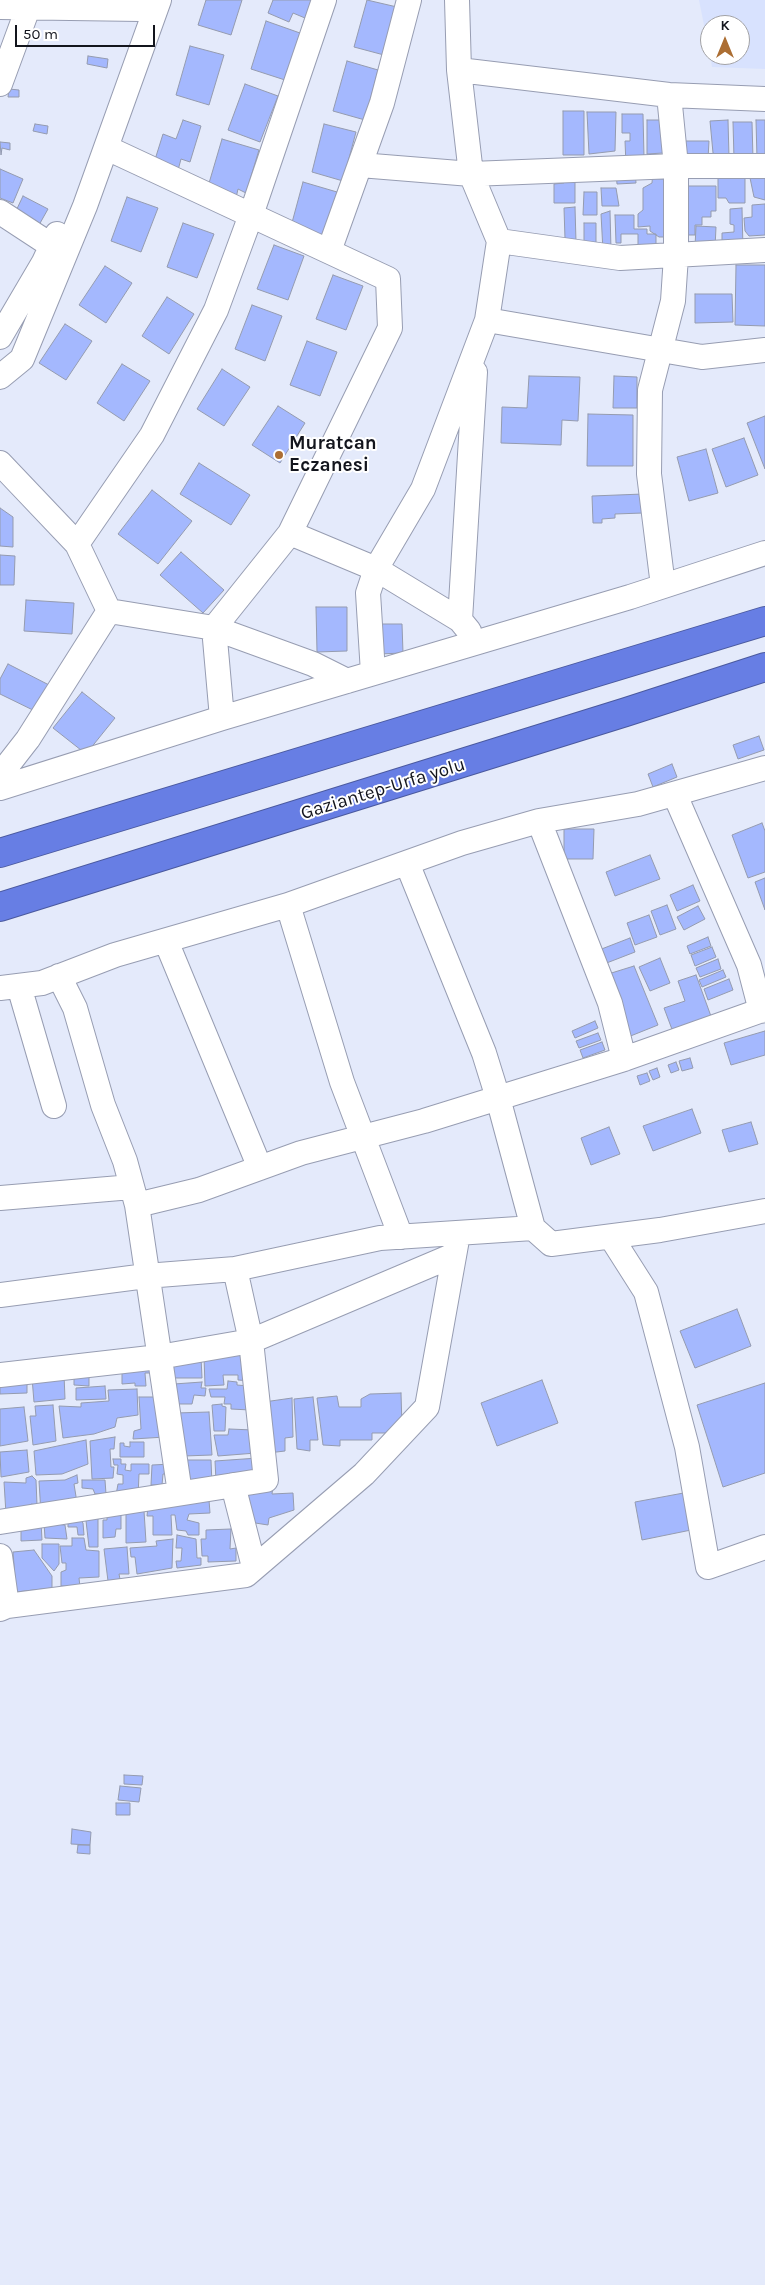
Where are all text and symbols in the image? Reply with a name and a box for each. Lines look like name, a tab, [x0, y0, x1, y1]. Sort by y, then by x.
scale bar	[18, 15, 158, 47]
north arrow	[700, 15, 750, 65]
text: K	[720, 17, 730, 34]
text: 50 m	[23, 25, 58, 43]
place label: Muratcan Eczanesi	[289, 433, 377, 477]
marker: Muratcan Eczanesi	[273, 449, 285, 461]
street label: Gaziantep-Urfa yolu	[298, 753, 468, 825]

